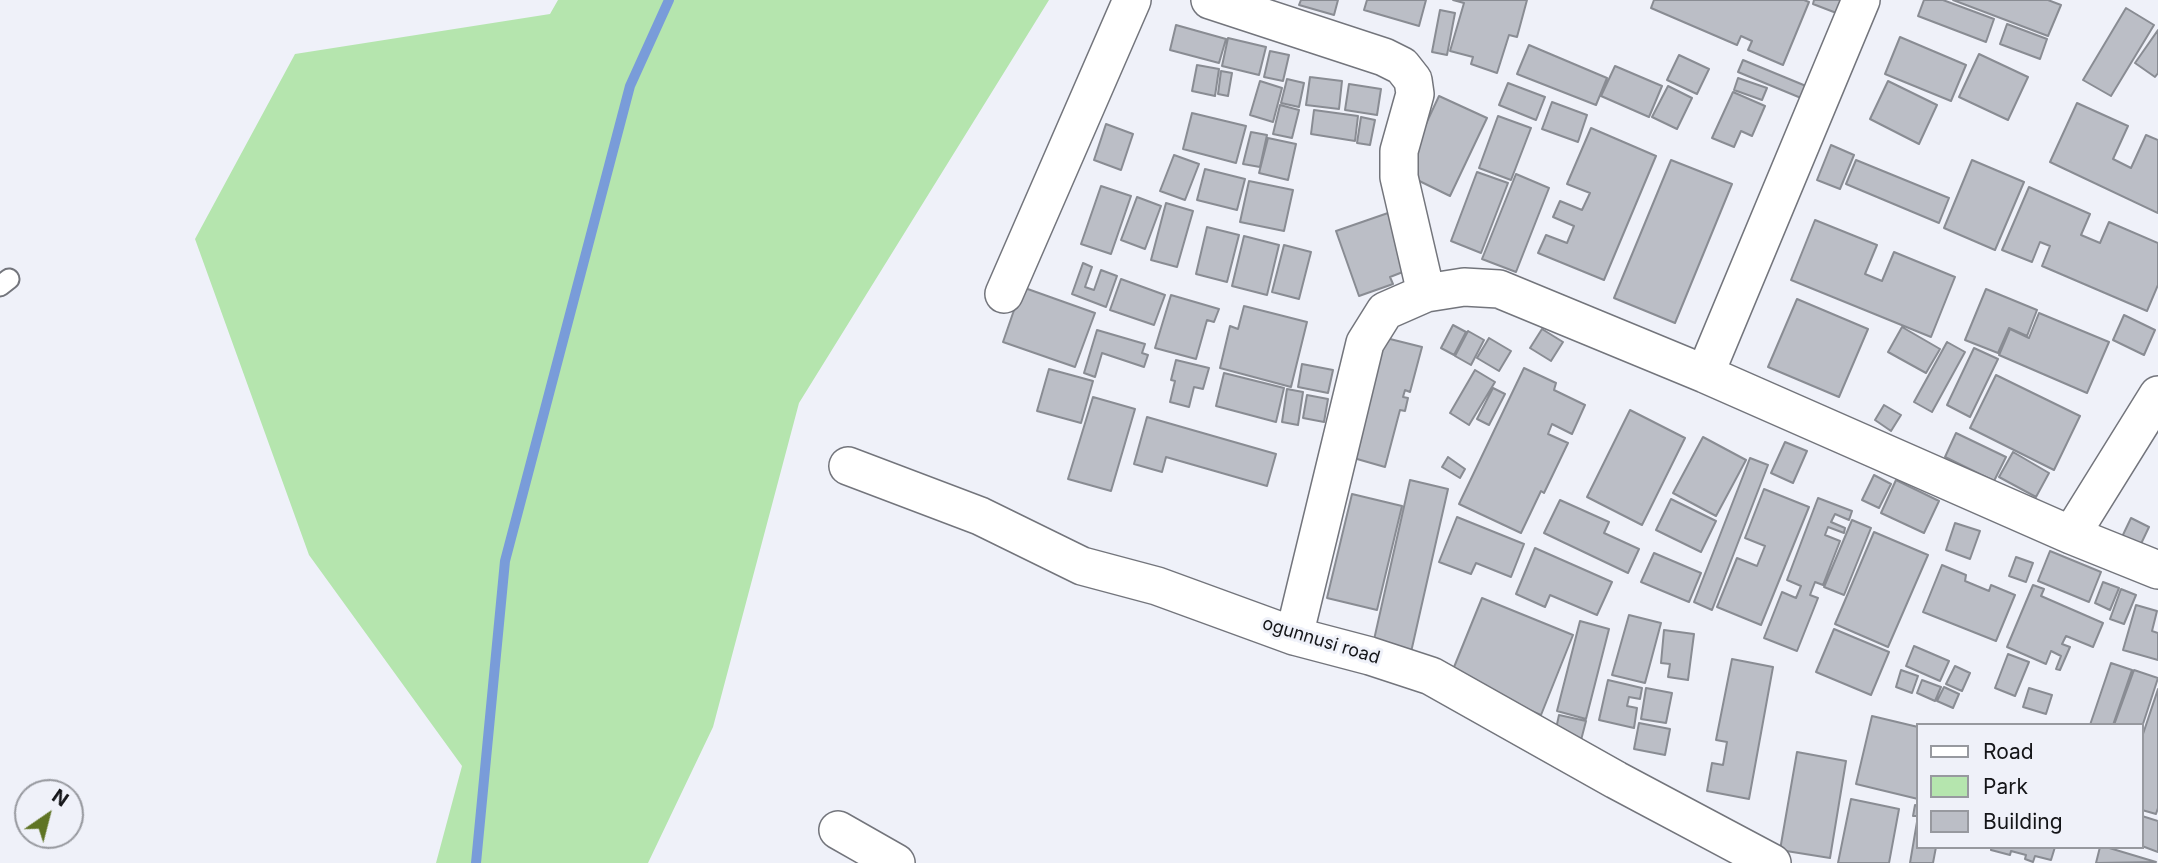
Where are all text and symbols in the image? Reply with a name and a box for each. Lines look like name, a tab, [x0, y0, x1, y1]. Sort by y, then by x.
street label: ogunnusi road	[1260, 613, 1382, 669]
legend	[1916, 723, 2144, 849]
text: Road	[1983, 739, 2034, 764]
text: Park	[1983, 774, 2028, 799]
north arrow	[14, 779, 84, 849]
text: N	[48, 784, 73, 812]
text: Building	[1983, 809, 2063, 834]

